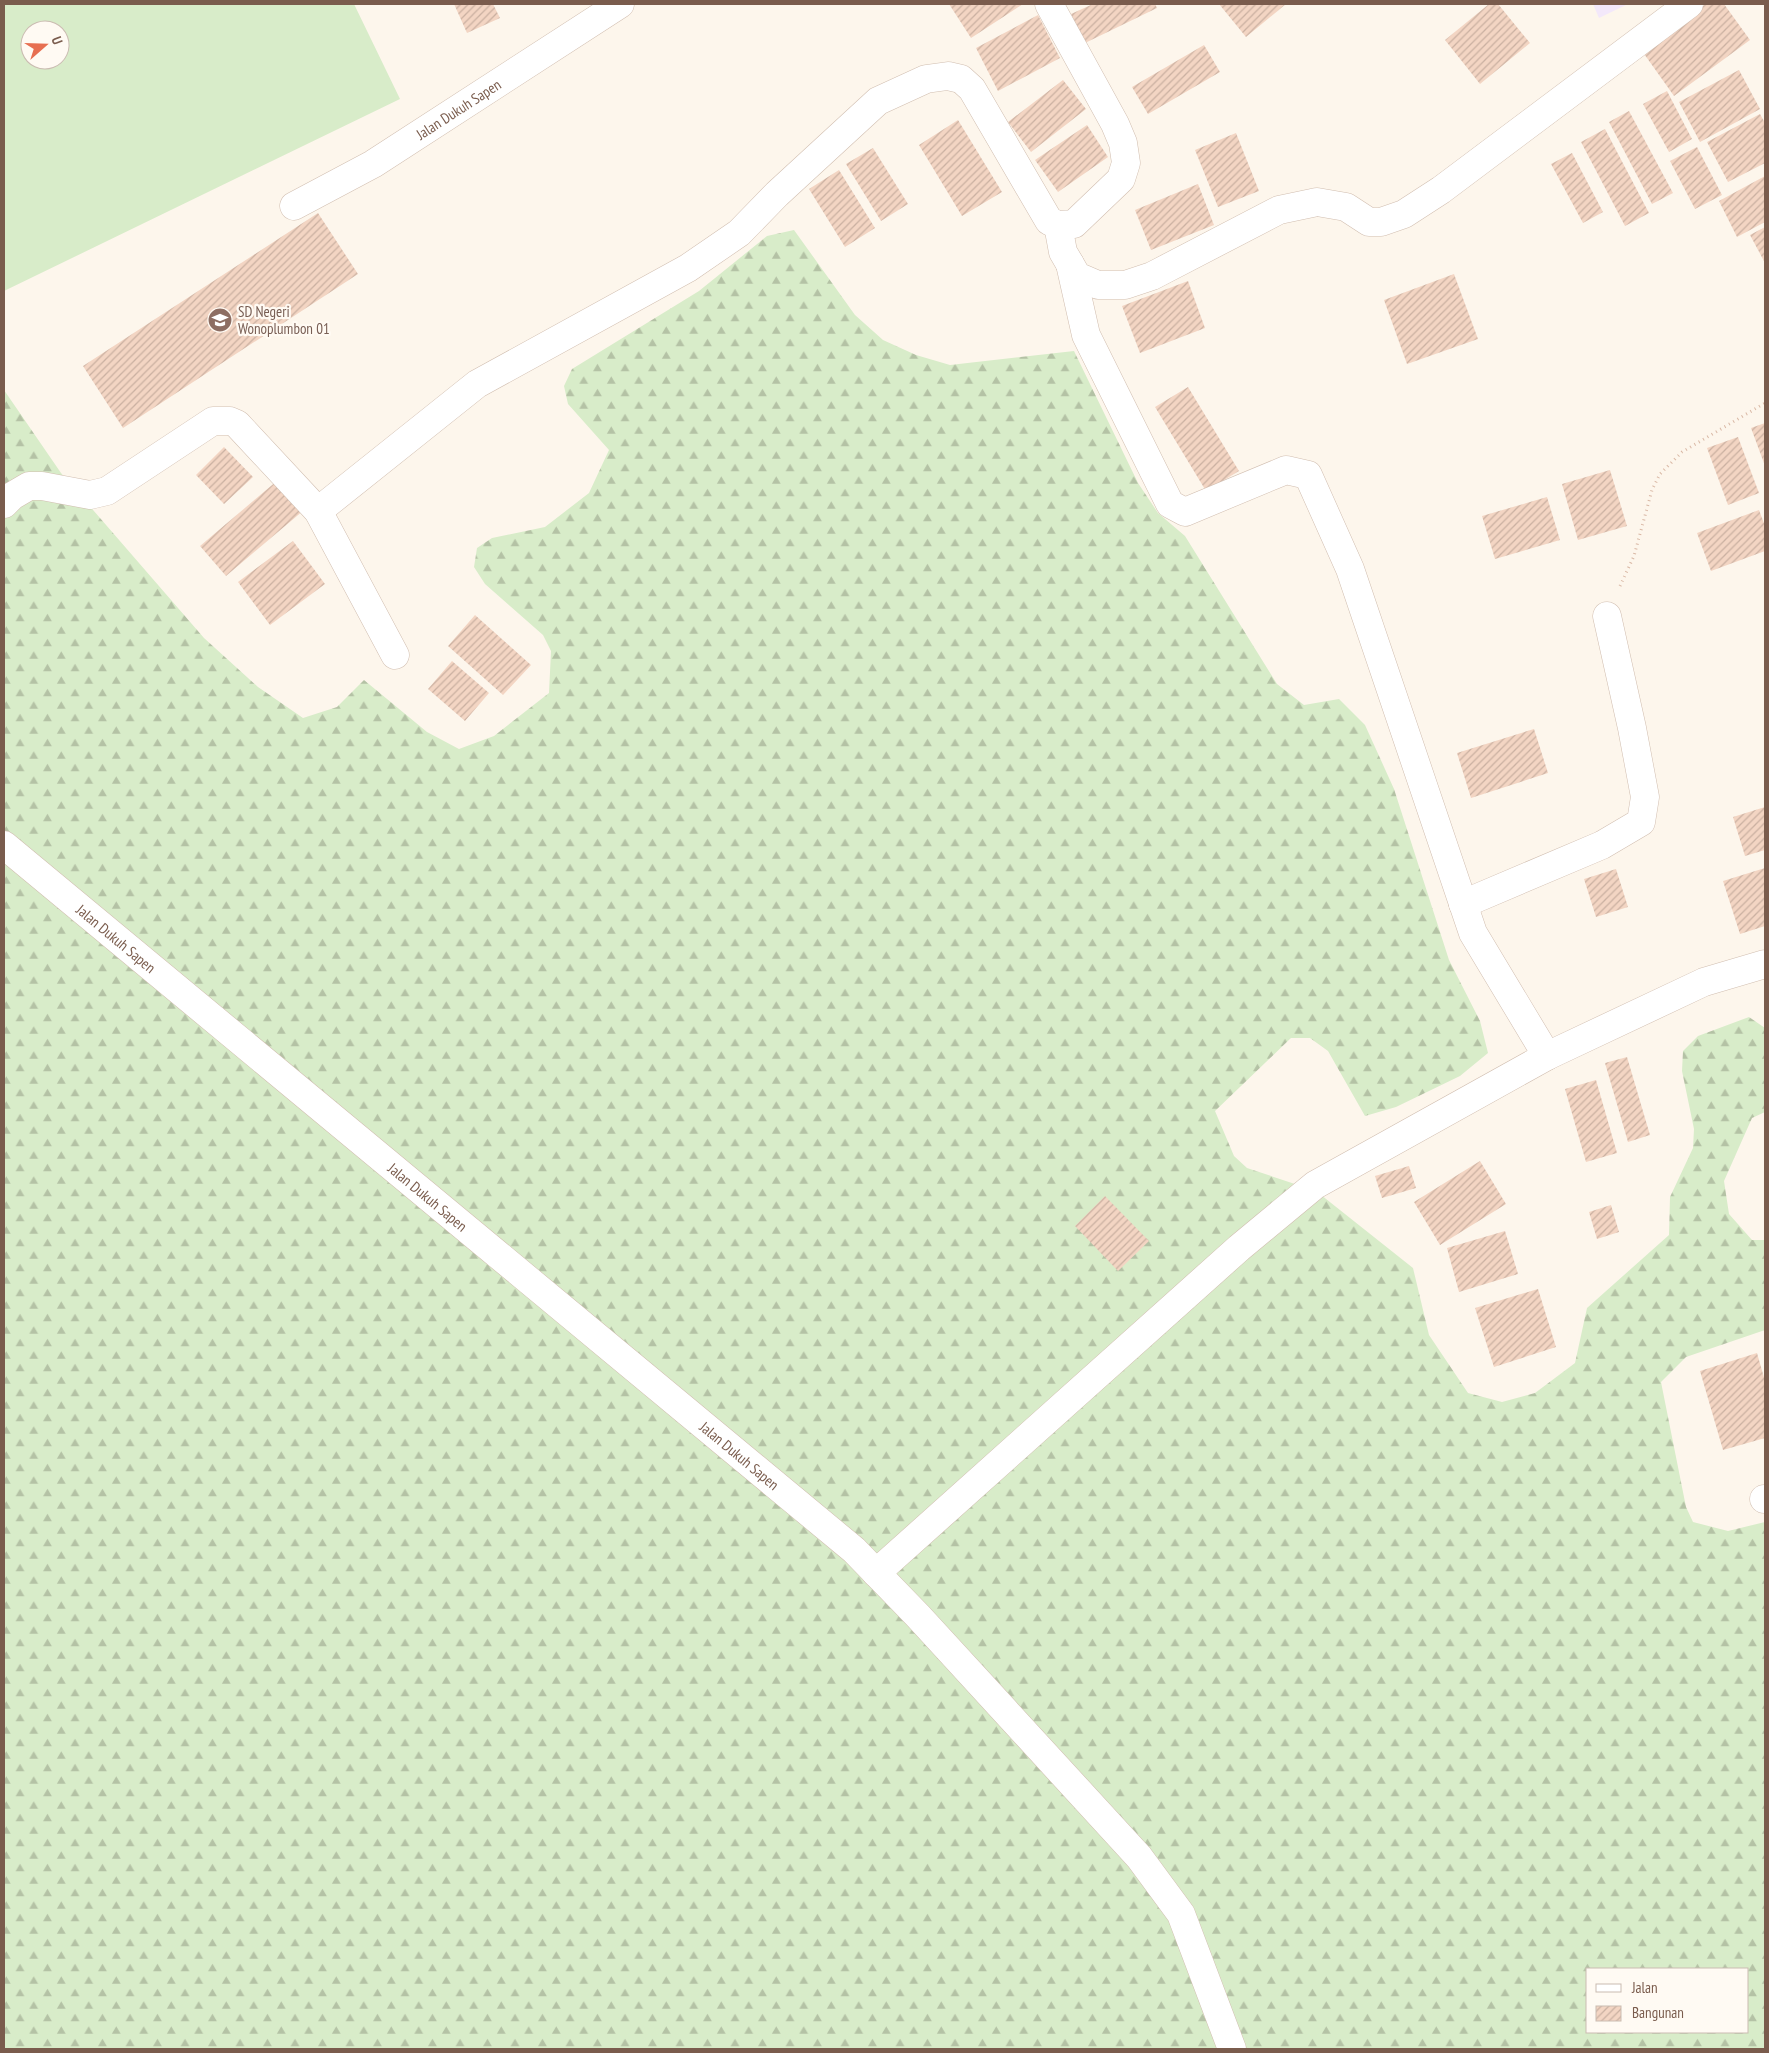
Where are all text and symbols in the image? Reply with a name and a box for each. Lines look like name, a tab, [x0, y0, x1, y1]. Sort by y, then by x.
north arrow	[20, 20, 70, 70]
text: U	[48, 34, 67, 47]
street label: Jalan Dukuh Sapen	[411, 74, 504, 144]
place label: SD Negeri Wonoplumbon 01	[238, 302, 330, 338]
school or university icon: SD Negeri Wonoplumbon 01	[207, 307, 233, 333]
street label: Jalan Dukuh Sapen	[72, 899, 160, 977]
street label: Jalan Dukuh Sapen	[384, 1158, 472, 1235]
street label: Jalan Dukuh Sapen	[696, 1416, 783, 1494]
legend	[1586, 1968, 1749, 2033]
text: Jalan	[1631, 1978, 1658, 1997]
text: Bangunan	[1632, 2003, 1684, 2022]

